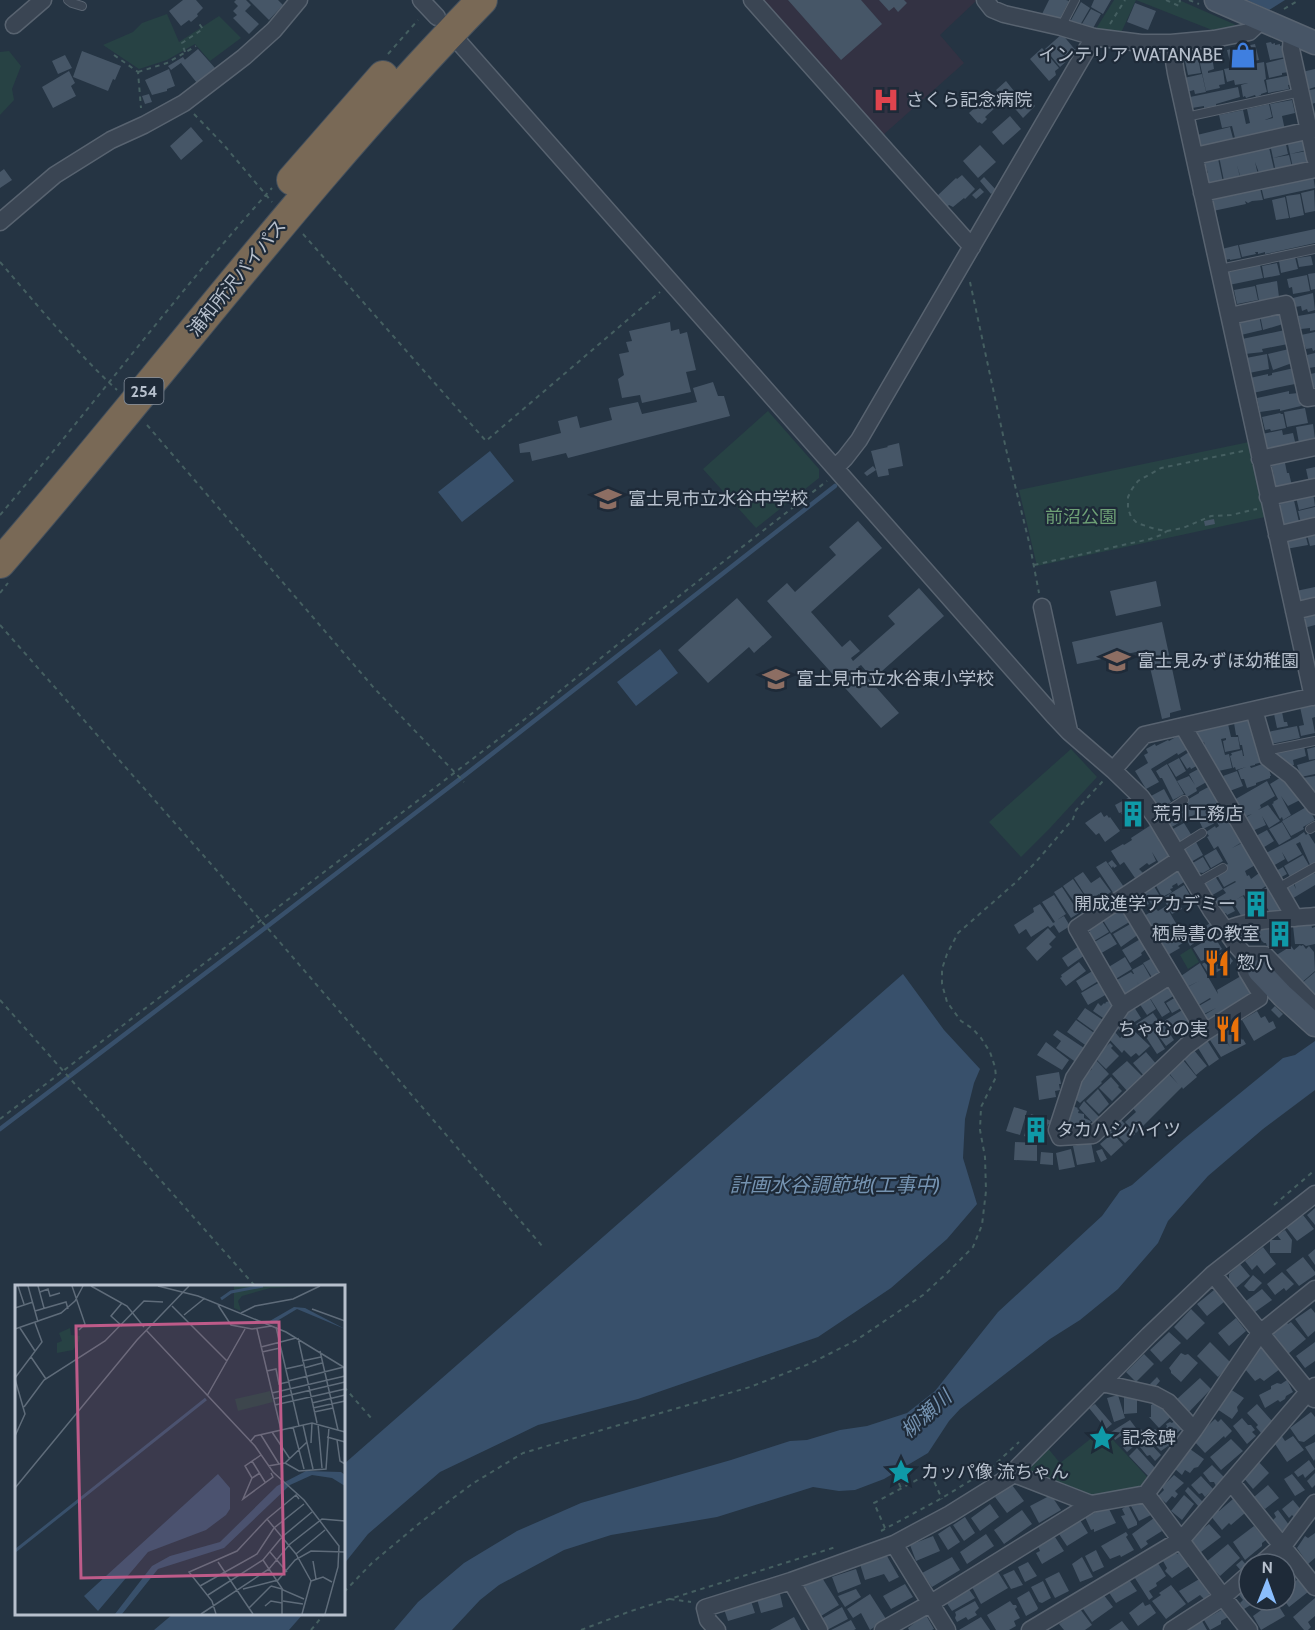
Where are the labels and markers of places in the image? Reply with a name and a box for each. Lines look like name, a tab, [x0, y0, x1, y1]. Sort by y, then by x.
shop icon: インテリア WATANABE	[1228, 40, 1258, 70]
place label: インテリア WATANABE	[1038, 44, 1223, 66]
hospital icon: さくら記念病院	[871, 85, 901, 115]
place label: さくら記念病院	[906, 89, 1032, 111]
school or university icon: 富士見市立水谷中学校	[593, 484, 623, 514]
place label: 富士見市立水谷中学校	[628, 488, 808, 510]
school or university icon: 富士見みずほ幼稚園	[1102, 646, 1132, 676]
place label: 富士見みずほ幼稚園	[1137, 650, 1299, 672]
school or university icon: 富士見市立水谷東小学校	[761, 664, 791, 694]
place label: 富士見市立水谷東小学校	[796, 668, 994, 690]
building icon: 荒引工務店	[1118, 799, 1148, 829]
place label: 荒引工務店	[1153, 803, 1243, 825]
building icon: 開成進学アカデミー	[1241, 889, 1271, 919]
place label: 開成進学アカデミー	[1074, 893, 1236, 915]
building icon: 栖鳥書の教室	[1265, 919, 1295, 949]
place label: 栖鳥書の教室	[1152, 923, 1260, 945]
restaurant icon: 惣八	[1202, 948, 1232, 978]
place label: 惣八	[1237, 952, 1273, 974]
restaurant icon: ちゃむの実	[1213, 1014, 1243, 1044]
place label: ちゃむの実	[1118, 1018, 1208, 1040]
building icon: タカハシハイツ	[1021, 1115, 1051, 1145]
place label: タカハシハイツ	[1056, 1119, 1181, 1141]
place icon: 記念碑	[1087, 1423, 1117, 1453]
place label: 記念碑	[1122, 1427, 1176, 1449]
place icon: カッパ像 流ちゃん	[886, 1457, 916, 1487]
place label: カッパ像 流ちゃん	[921, 1461, 1069, 1483]

